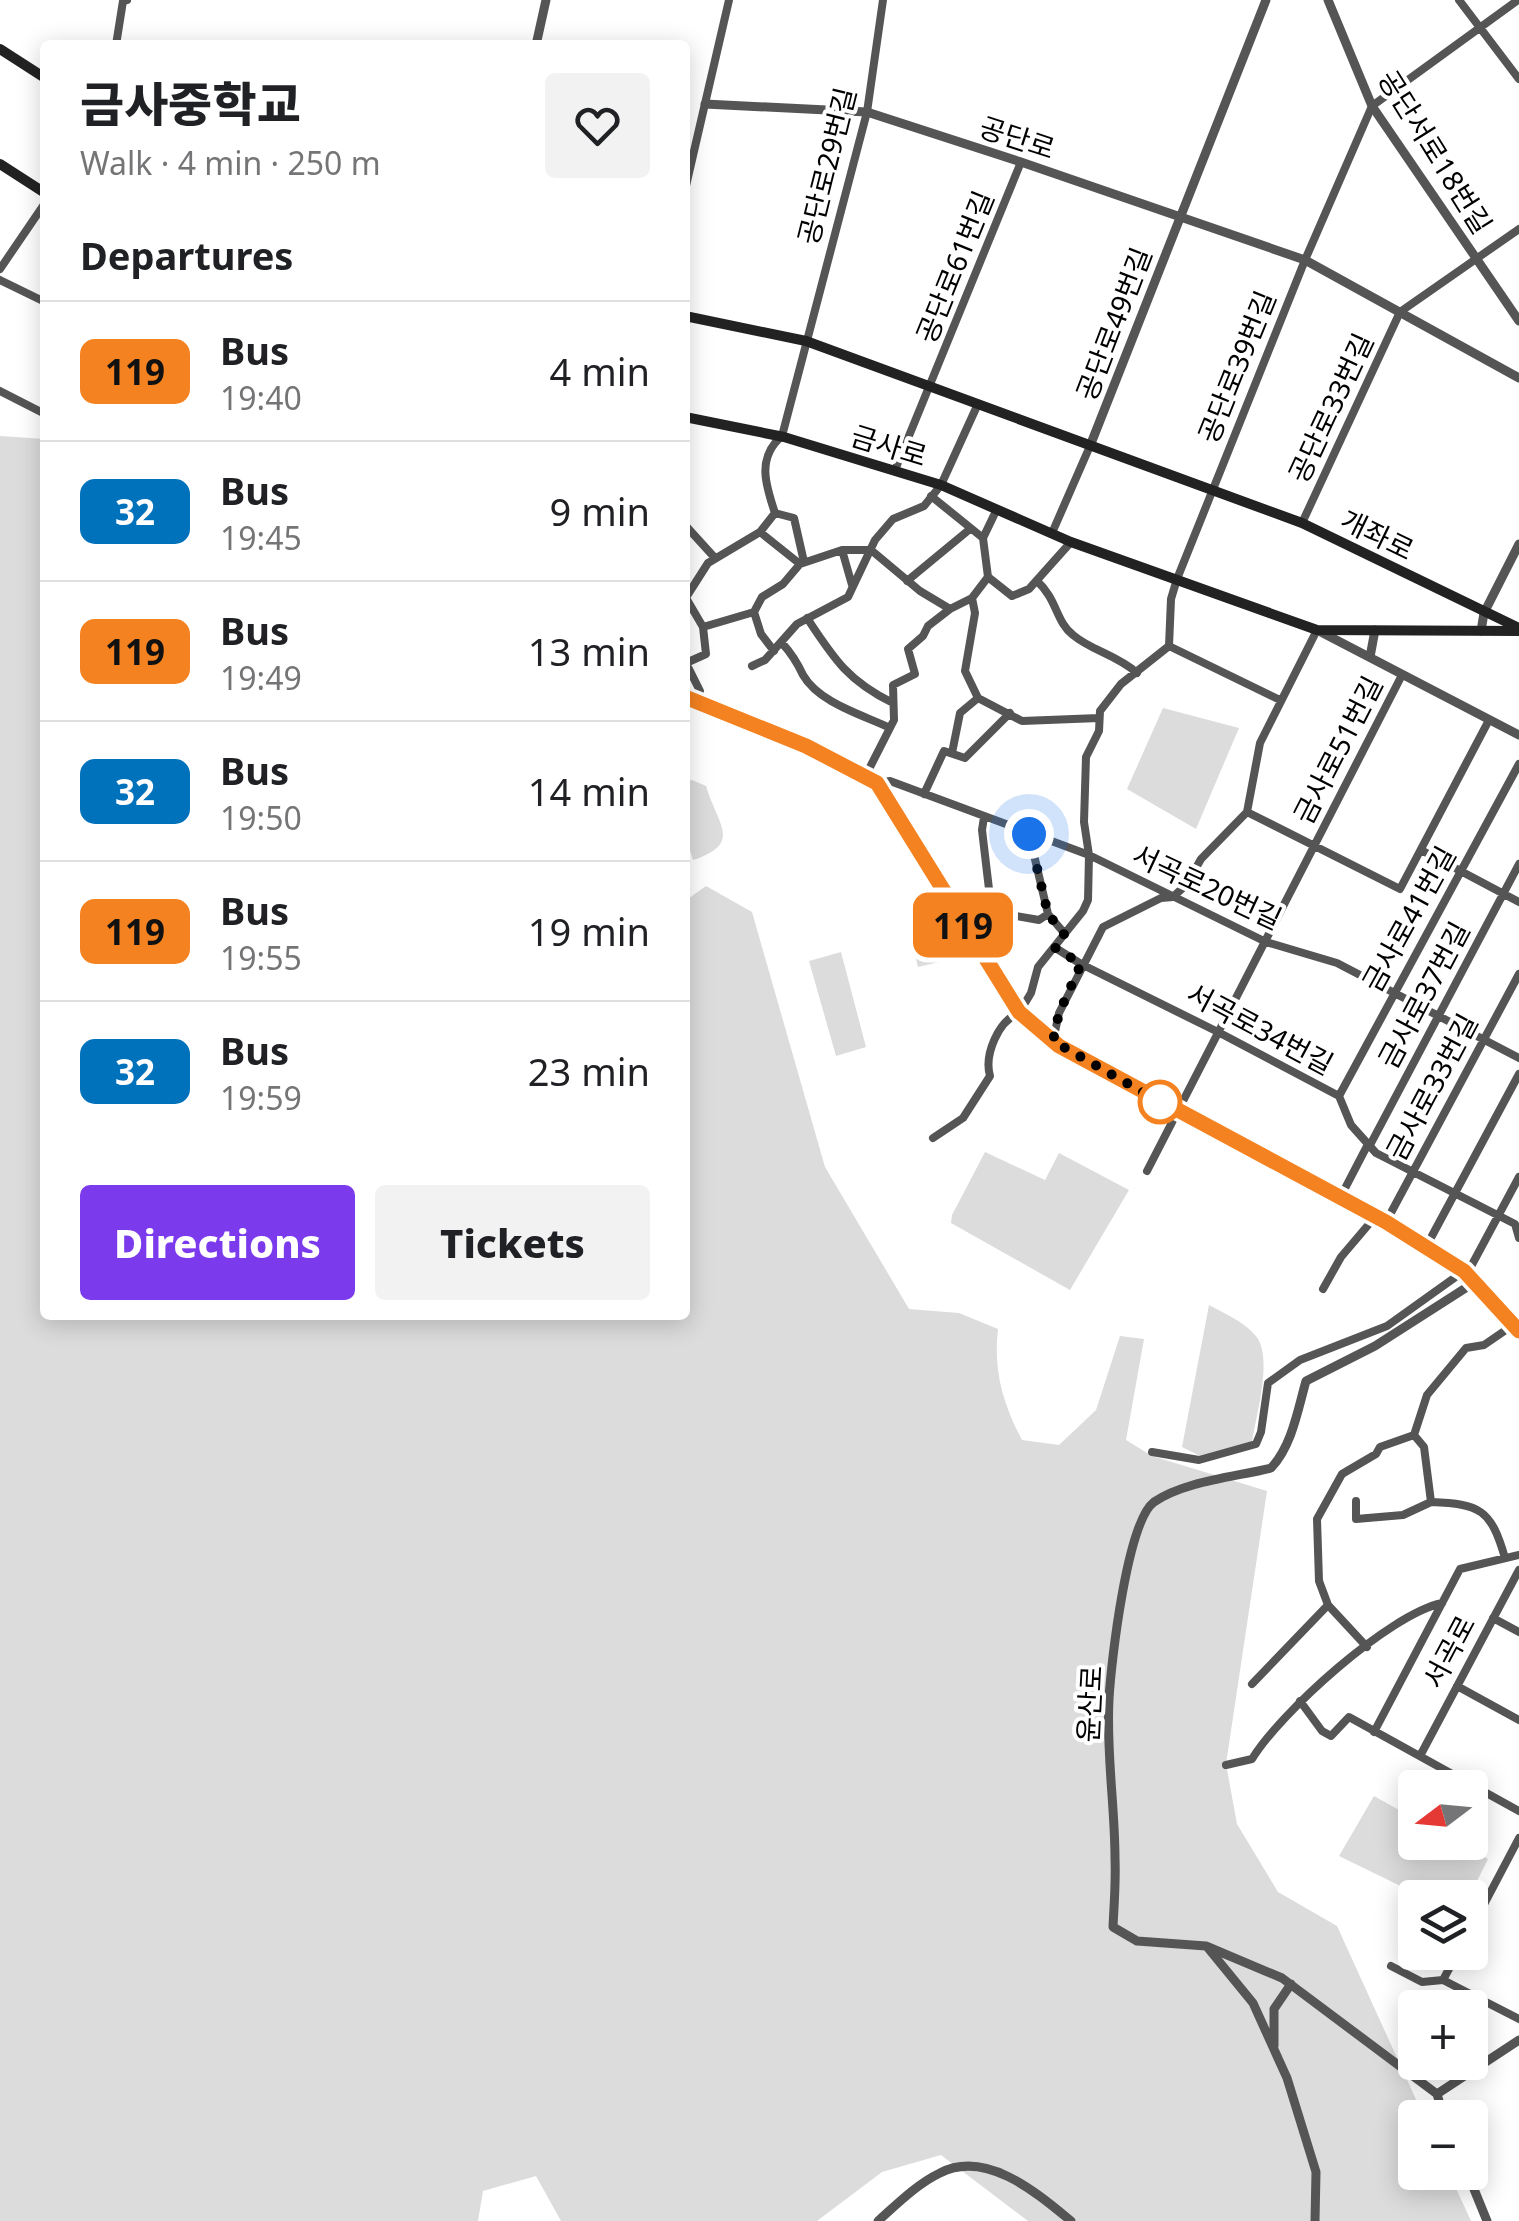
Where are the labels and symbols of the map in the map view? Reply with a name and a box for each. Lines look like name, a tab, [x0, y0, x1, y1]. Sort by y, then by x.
street label: 공단서로18번길	[1370, 62, 1501, 241]
street label: 공단로29번길	[788, 83, 864, 248]
street label: 공단로	[975, 107, 1060, 167]
street label: 공단로61번길	[906, 185, 1002, 348]
street label: 공단로49번길	[1067, 242, 1160, 406]
street label: 공단로39번길	[1188, 285, 1284, 448]
street label: 공단로33번길	[1279, 327, 1381, 488]
street label: 금사로	[847, 416, 932, 475]
street label: 개좌로	[1334, 500, 1420, 568]
street label: 금사로51번길	[1284, 669, 1391, 830]
your location	[1004, 809, 1054, 859]
street label: 서곡로20번길	[1127, 835, 1288, 937]
street label: 금사로41번길	[1353, 839, 1464, 998]
line badge: 119	[906, 892, 1020, 958]
street label: 금사로37번길	[1369, 915, 1478, 1074]
street label: 서곡로34번길	[1181, 974, 1340, 1083]
street label: 금사로33번길	[1377, 1007, 1486, 1166]
unlabelled marker	[1139, 1081, 1181, 1123]
street label: 서곡로	[1413, 1608, 1483, 1695]
street label: 윤산로	[1068, 1664, 1110, 1744]
north arrow	[1398, 1770, 1488, 1860]

